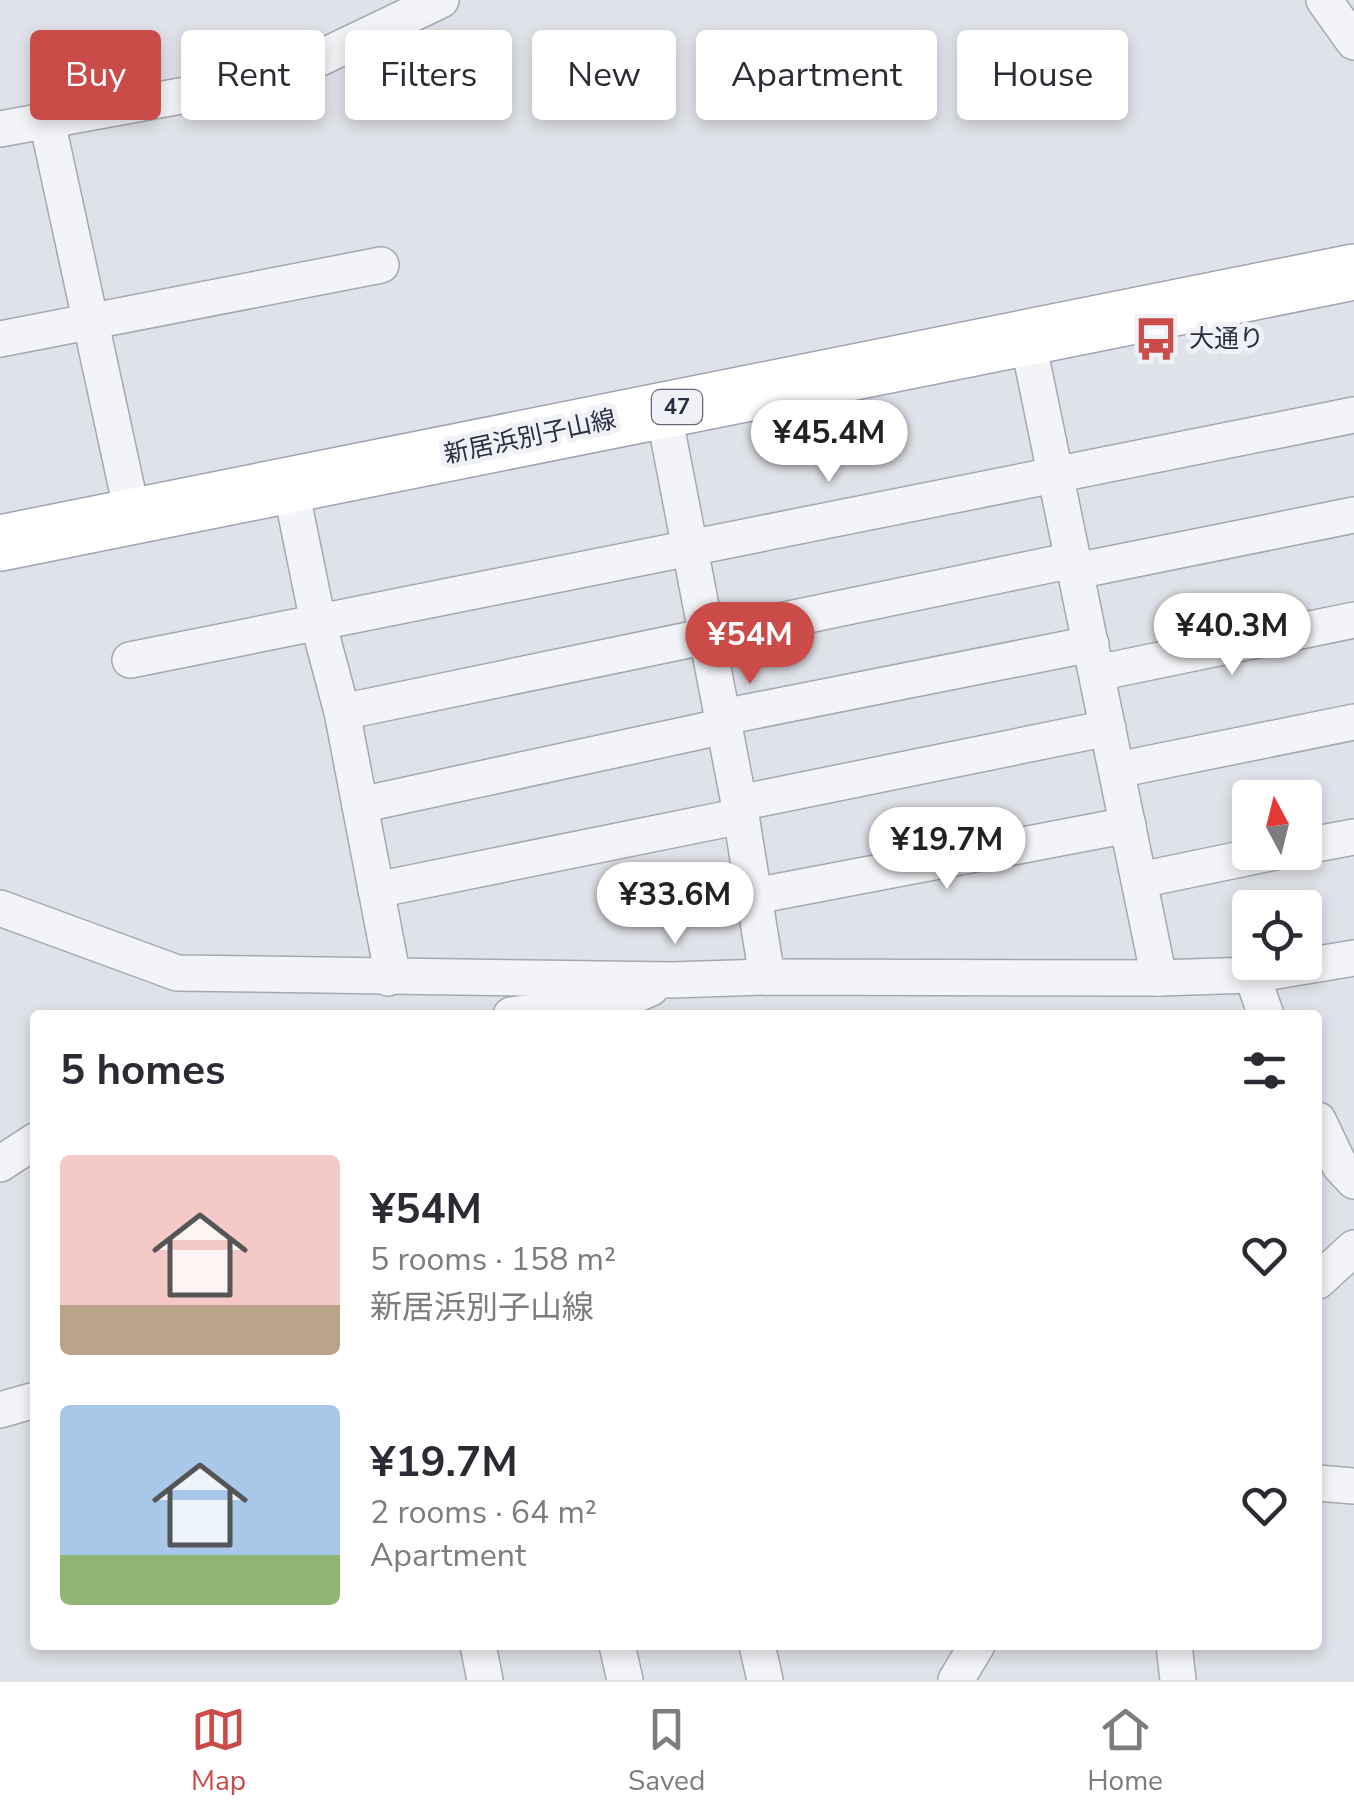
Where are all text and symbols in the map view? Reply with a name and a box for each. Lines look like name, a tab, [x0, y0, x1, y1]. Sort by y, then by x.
chip: Buy	[30, 30, 161, 120]
chip: Rent	[181, 30, 325, 120]
chip: Filters	[345, 30, 512, 120]
chip: New	[532, 30, 676, 120]
chip: Apartment	[696, 30, 937, 120]
chip: House	[957, 30, 1128, 120]
bus stop icon: 大通り	[1132, 315, 1180, 363]
place label: 大通り	[1189, 322, 1264, 356]
road number: 47	[652, 390, 702, 424]
pin: ¥45.4M	[748, 400, 910, 485]
street label: 新居浜別子山線	[441, 402, 619, 472]
text: ¥45.4M	[773, 411, 885, 454]
pin: ¥40.3M	[1151, 593, 1313, 678]
pin: ¥54M	[691, 602, 809, 687]
text: ¥40.3M	[1176, 604, 1288, 647]
text: ¥54M	[707, 613, 793, 656]
north arrow	[1232, 780, 1322, 870]
map controls	[1232, 780, 1322, 980]
pin: ¥19.7M	[866, 807, 1028, 892]
text: ¥19.7M	[891, 818, 1003, 861]
pin: ¥33.6M	[594, 862, 756, 947]
text: ¥33.6M	[619, 873, 731, 916]
button: locate	[1232, 890, 1322, 980]
text: 5 homes	[60, 1042, 225, 1099]
icon: filters	[1237, 1043, 1292, 1098]
text: ¥54M	[370, 1181, 482, 1238]
icon: home	[140, 1195, 260, 1315]
icon: heart	[1237, 1228, 1292, 1283]
text: 5 rooms · 158 m²	[370, 1238, 616, 1281]
text: 新居浜別子山線	[370, 1286, 594, 1329]
text: ¥19.7M	[370, 1434, 518, 1491]
icon: home	[140, 1445, 260, 1565]
icon: heart	[1237, 1478, 1292, 1533]
text: 2 rooms · 64 m²	[370, 1491, 597, 1534]
text: Apartment	[370, 1534, 526, 1577]
tab: Map	[191, 1702, 246, 1800]
tab: Saved	[628, 1702, 705, 1800]
tab: Home	[1087, 1702, 1163, 1800]

